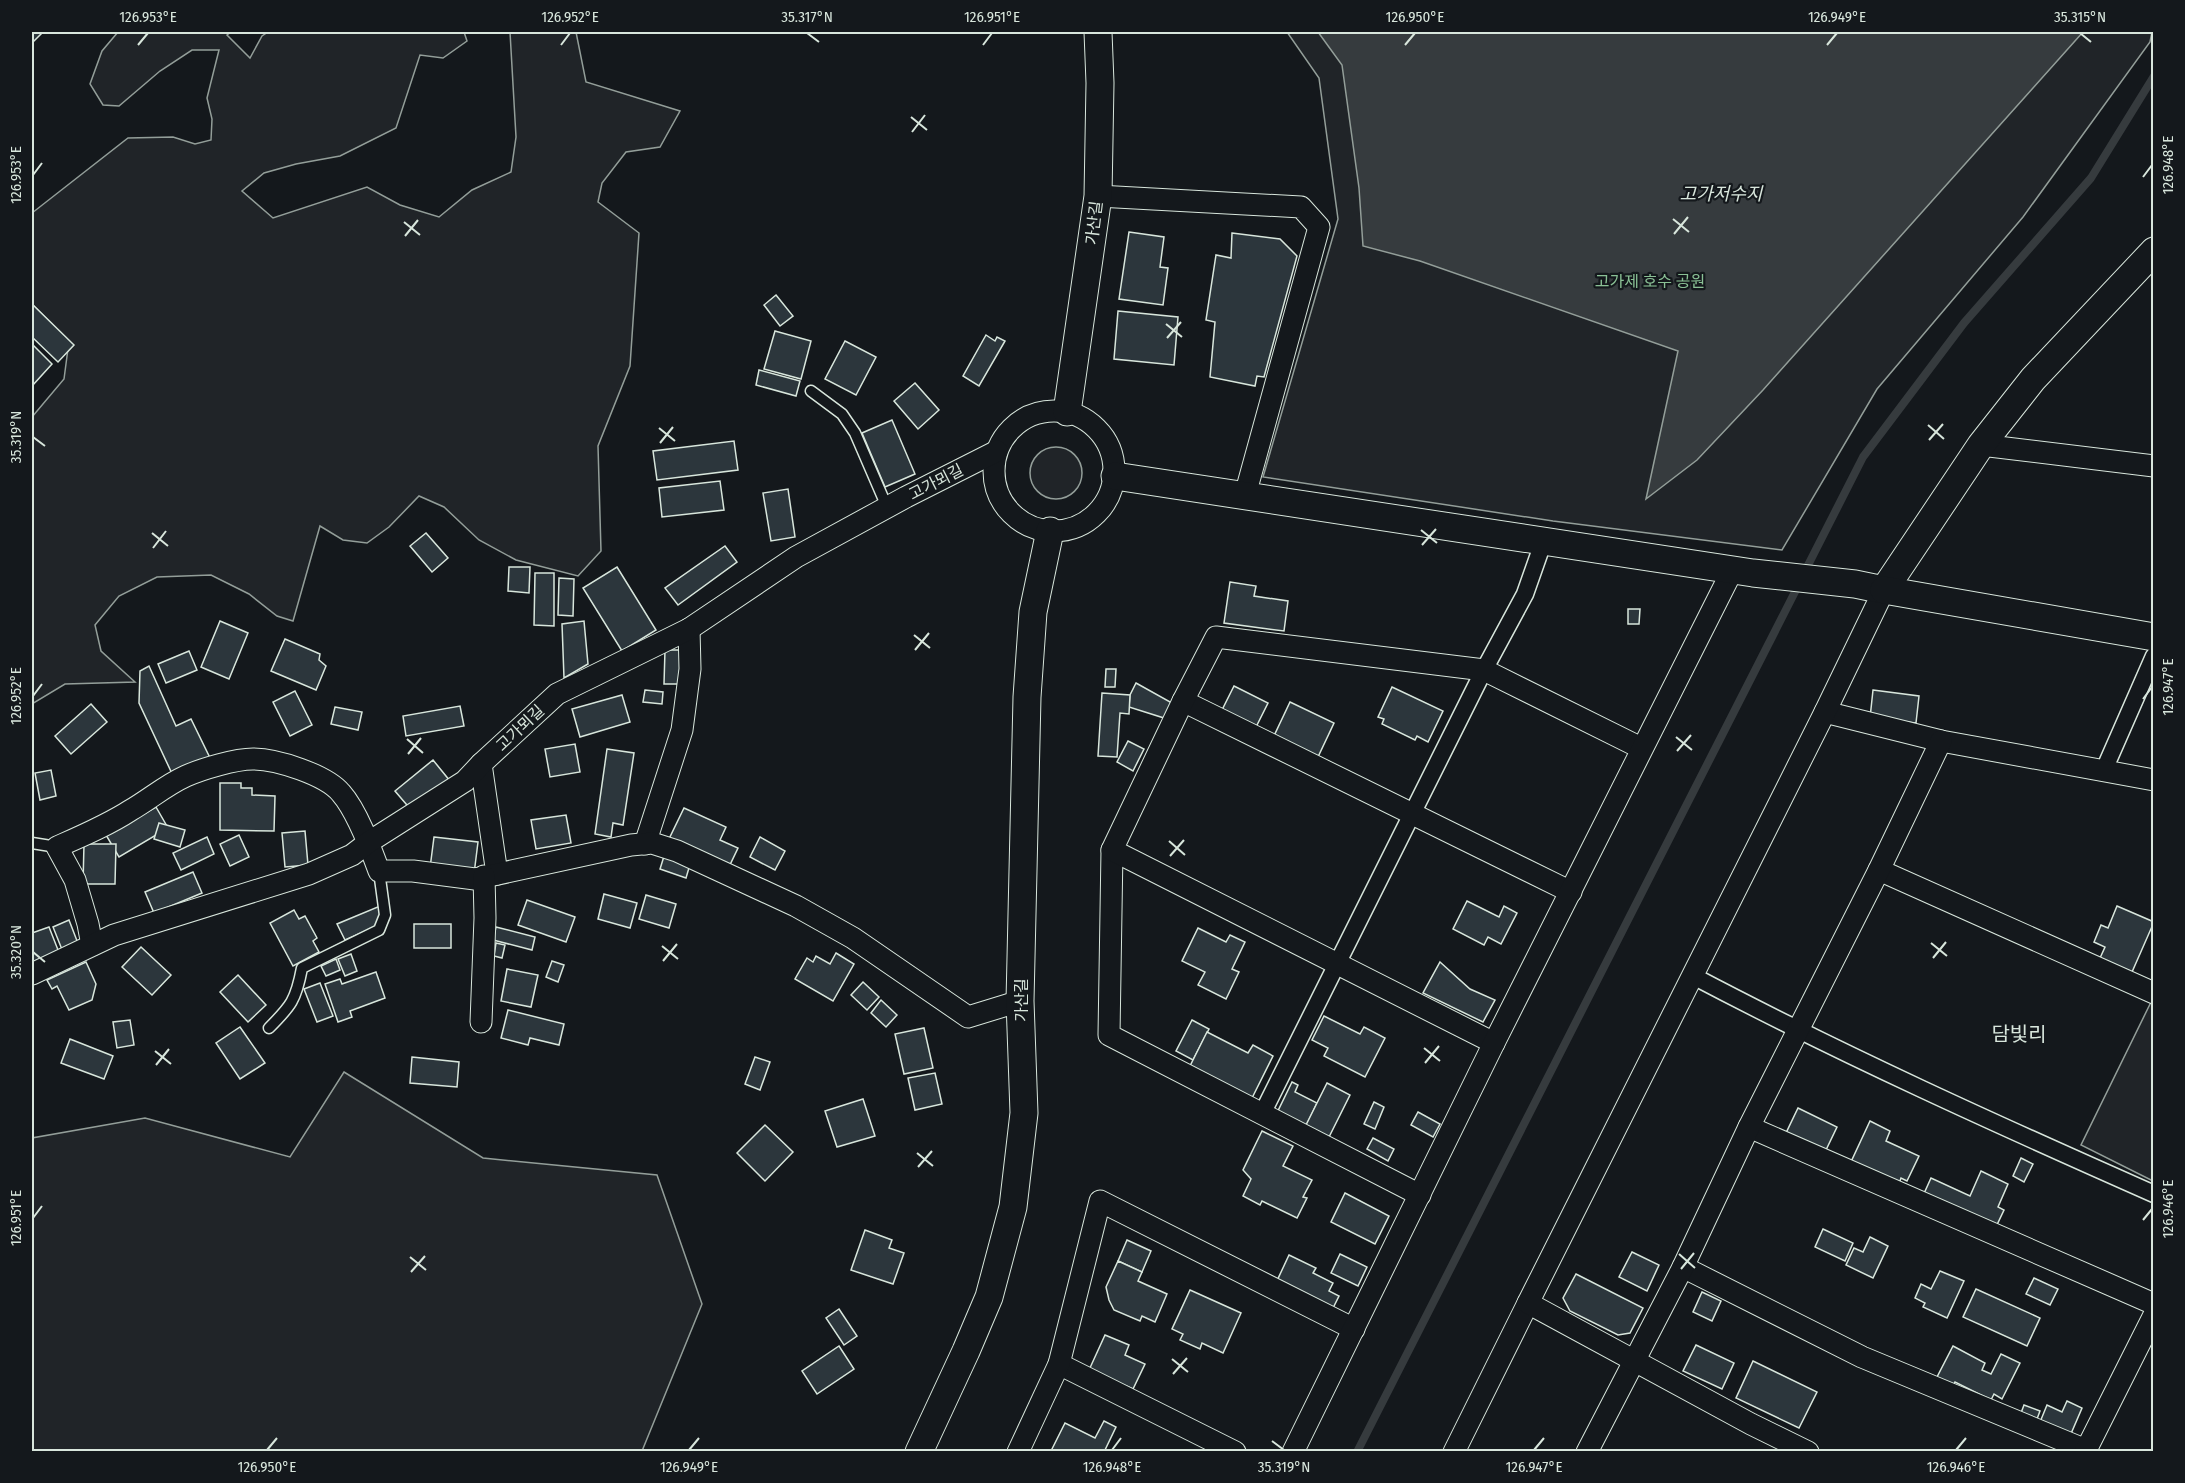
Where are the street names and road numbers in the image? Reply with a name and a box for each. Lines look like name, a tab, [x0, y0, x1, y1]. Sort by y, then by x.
street label: 가산길	[1082, 200, 1106, 246]
street label: 고가뫼길	[905, 460, 967, 504]
street label: 고가뫼길	[492, 701, 548, 755]
street label: 가산길	[1012, 978, 1031, 1022]

